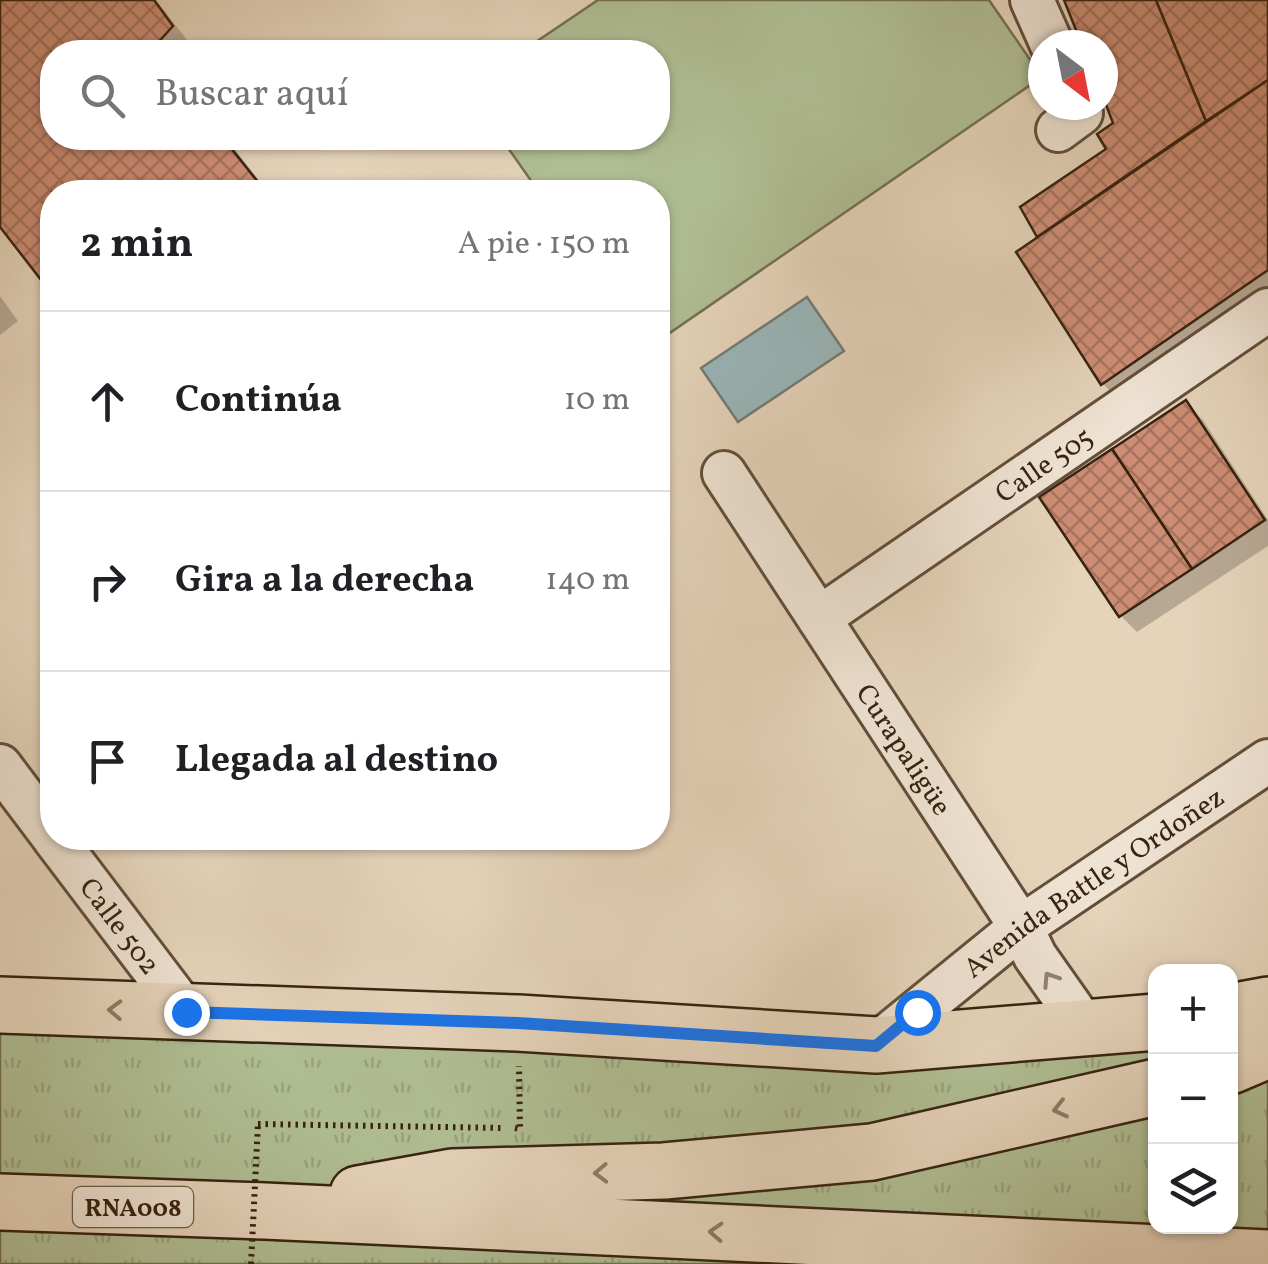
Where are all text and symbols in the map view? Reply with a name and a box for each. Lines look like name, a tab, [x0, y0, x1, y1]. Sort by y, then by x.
north arrow	[1028, 30, 1118, 120]
search box	[40, 40, 670, 150]
icon: search	[75, 68, 130, 123]
text: Buscar aquí	[155, 69, 348, 122]
text: 2 min	[80, 216, 193, 275]
text: A pie · 150 m	[458, 223, 630, 267]
icon: ahead	[80, 374, 135, 429]
text: Continúa	[175, 375, 342, 428]
text: 10 m	[564, 379, 630, 423]
street label: Calle 505	[988, 419, 1101, 514]
icon: right	[80, 554, 135, 609]
text: Gira a la derecha	[175, 555, 474, 608]
text: 140 m	[545, 559, 630, 603]
street label: Curapaligüe	[845, 677, 960, 824]
icon: arrive	[80, 734, 135, 789]
text: Llegada al destino	[175, 735, 498, 788]
street label: Avenida Battle y Ordoñez	[956, 779, 1233, 988]
street label: Calle 502	[69, 870, 168, 984]
map controls	[1148, 964, 1238, 1234]
button: +	[1148, 964, 1238, 1054]
one-way arrow	[1043, 971, 1062, 989]
route end	[164, 990, 210, 1036]
route start	[895, 990, 941, 1036]
one-way arrow	[106, 999, 122, 1020]
button: −	[1148, 1054, 1238, 1144]
one-way arrow	[1052, 1097, 1069, 1118]
button: layers	[1148, 1144, 1238, 1234]
one-way arrow	[593, 1162, 609, 1183]
road number: RNA008	[73, 1187, 193, 1227]
one-way arrow	[708, 1222, 724, 1243]

